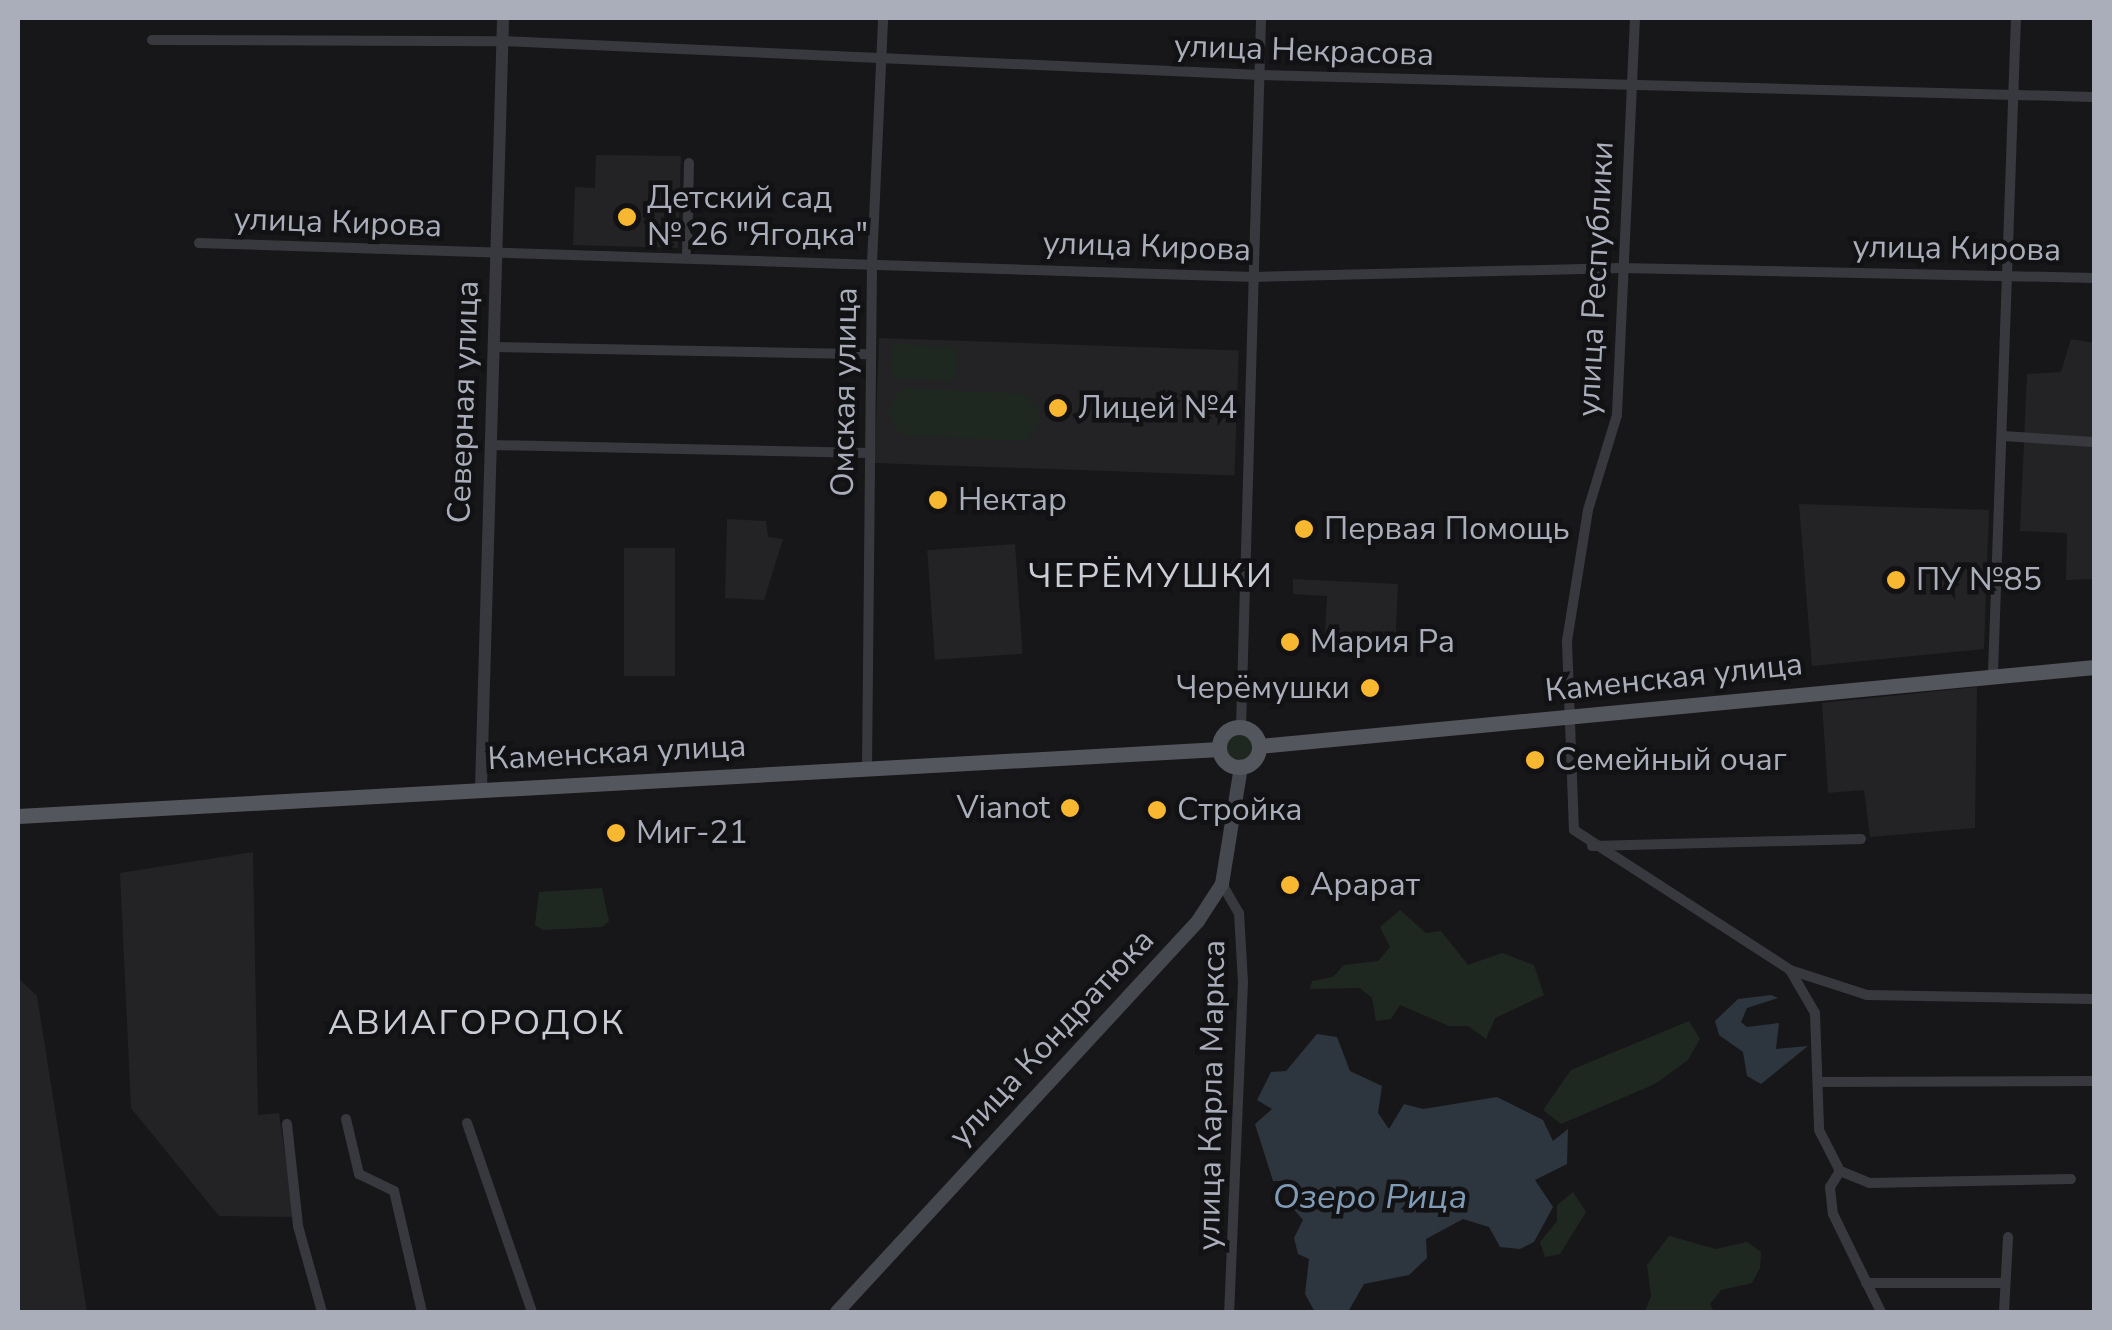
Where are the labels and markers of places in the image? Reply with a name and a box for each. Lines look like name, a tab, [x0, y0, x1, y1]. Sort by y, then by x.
place label: Детский сад № 26 "Ягодка"	[647, 180, 868, 255]
marker: Детский сад № 26 "Ягодка"	[616, 206, 638, 228]
place label: Лицей №4	[1078, 389, 1238, 427]
marker: Лицей №4	[1047, 397, 1069, 419]
place label: Нектар	[958, 481, 1067, 519]
marker: Нектар	[927, 489, 949, 511]
place label: Первая Помощь	[1324, 510, 1570, 548]
marker: Первая Помощь	[1293, 518, 1315, 540]
place label: ПУ №85	[1916, 561, 2042, 599]
marker: ПУ №85	[1885, 569, 1907, 591]
place label: Мария Ра	[1310, 623, 1455, 661]
marker: Мария Ра	[1279, 631, 1301, 653]
place label: Черёмушки	[1176, 669, 1350, 707]
marker: Черёмушки	[1359, 677, 1381, 699]
place label: Семейный очаг	[1555, 741, 1787, 779]
marker: Семейный очаг	[1524, 749, 1546, 771]
place label: Vianot	[957, 789, 1050, 827]
place label: Стройка	[1177, 791, 1303, 829]
marker: Vianot	[1059, 797, 1081, 819]
marker: Стройка	[1146, 799, 1168, 821]
place label: Миг-21	[636, 814, 748, 852]
marker: Миг-21	[605, 822, 627, 844]
place label: Арарат	[1310, 866, 1420, 904]
marker: Арарат	[1279, 874, 1301, 896]

